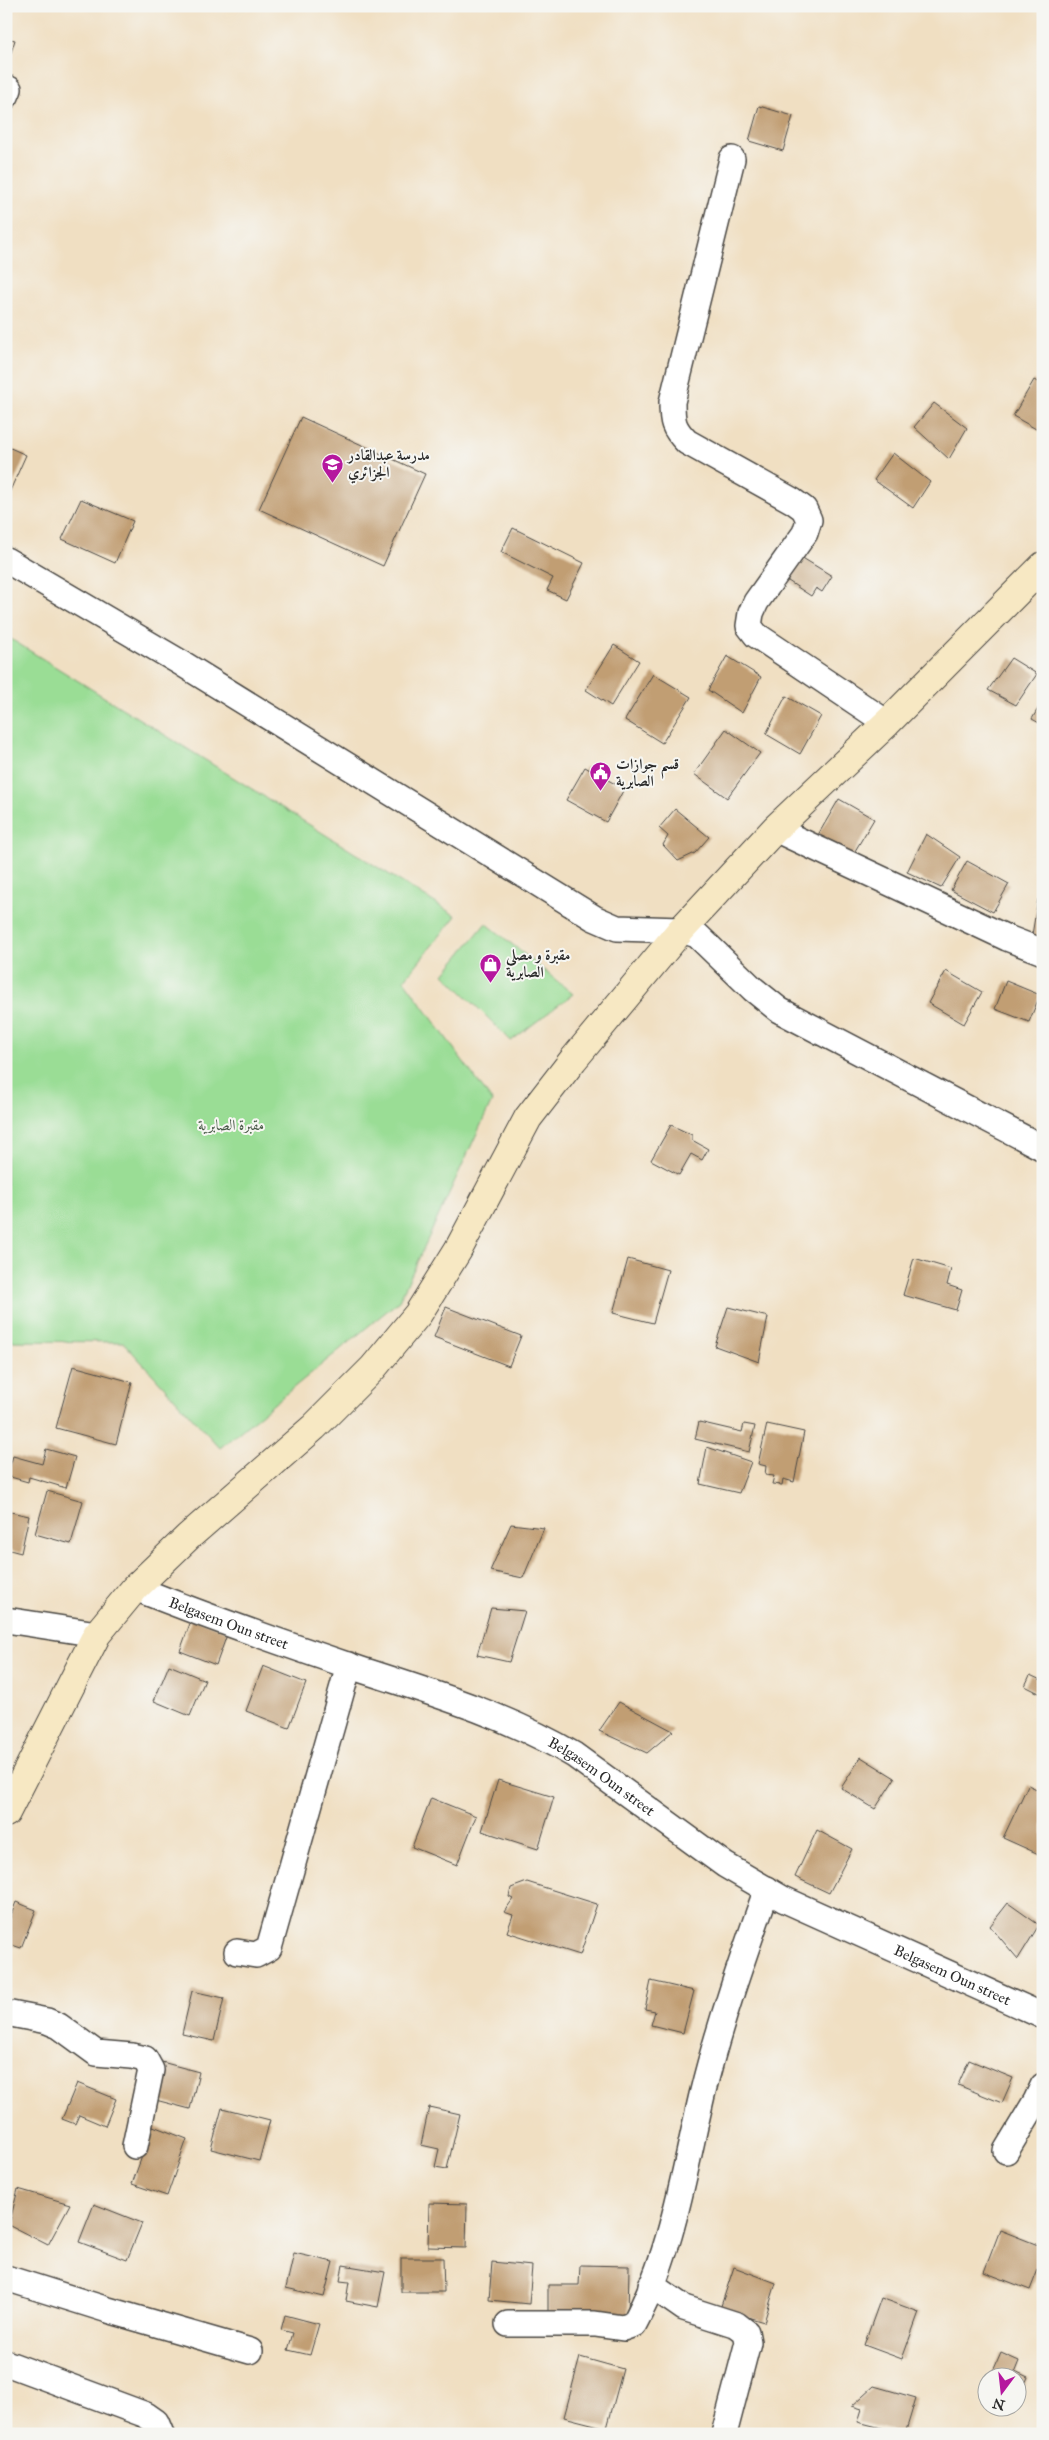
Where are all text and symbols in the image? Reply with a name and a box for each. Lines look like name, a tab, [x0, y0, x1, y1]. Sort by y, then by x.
place label: مدرسة عبدالقادر الجزائري	[346, 446, 430, 484]
school or university icon: مدرسة عبدالقادر الجزائري	[320, 452, 344, 483]
place label: قسم جوازات الصابرية	[616, 755, 679, 790]
public building icon: قسم جوازات الصابرية	[588, 761, 612, 792]
place label: مقبرة و مصلى الصابرية	[505, 946, 571, 981]
shop icon: مقبرة و مصلى الصابرية	[478, 952, 502, 983]
park label: مقبرة الصابرية	[198, 1116, 264, 1134]
street label: Belgasem Oun street	[166, 1593, 291, 1653]
street label: Belgasem Oun street	[545, 1733, 659, 1820]
street label: Belgasem Oun street	[891, 1941, 1014, 2010]
north arrow	[976, 2368, 1026, 2418]
text: N	[991, 2394, 1007, 2414]

